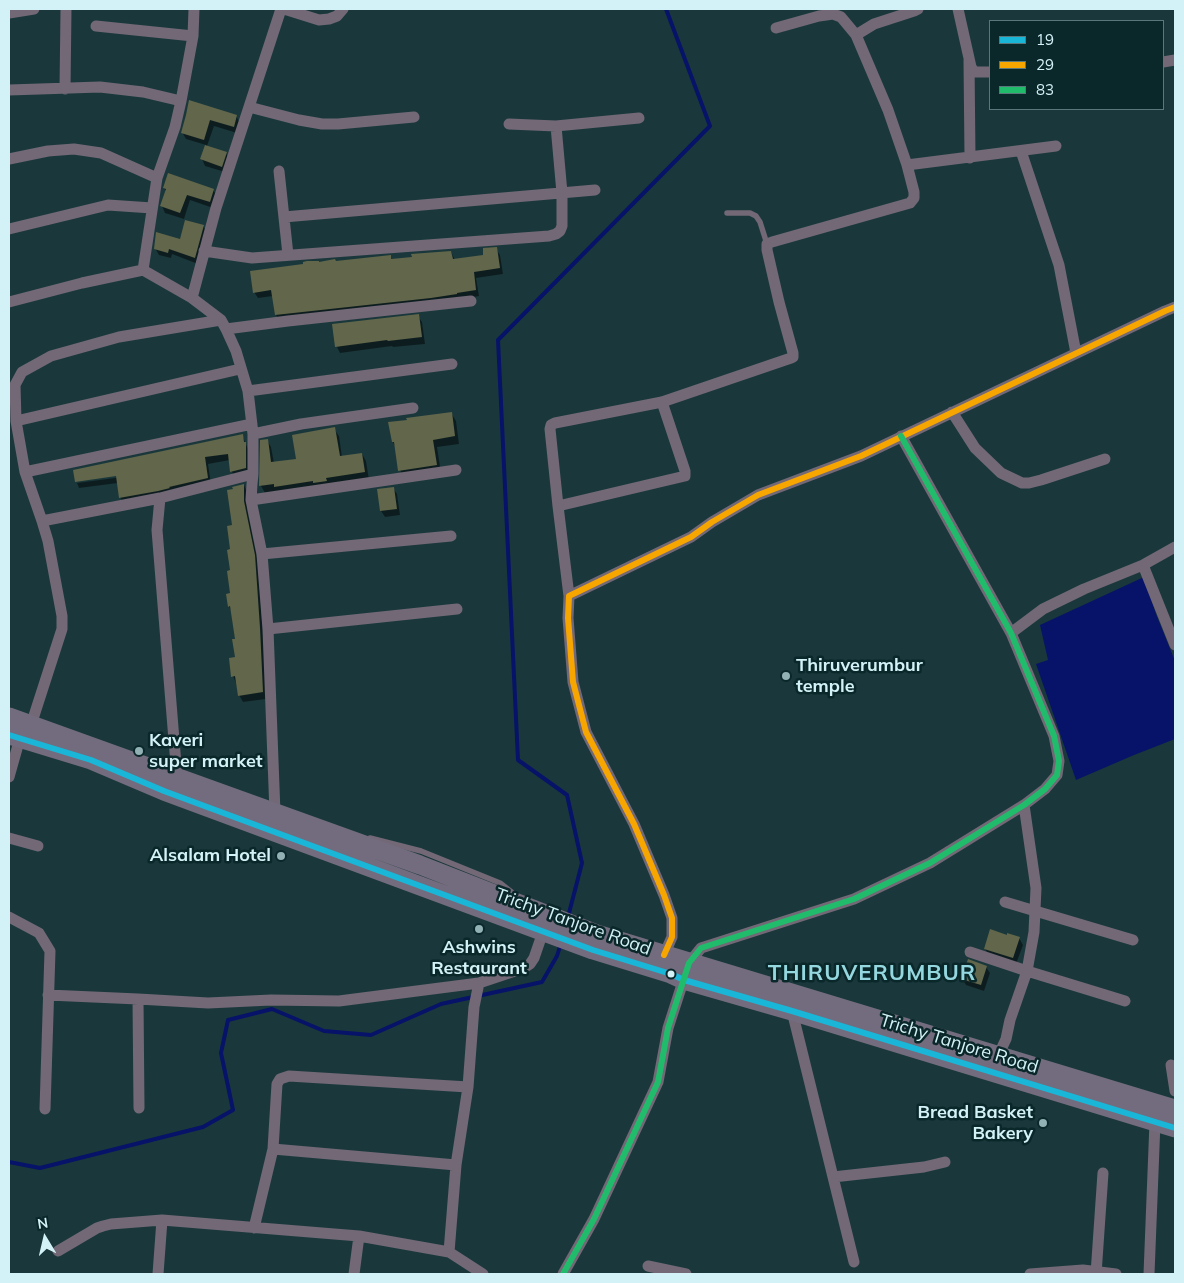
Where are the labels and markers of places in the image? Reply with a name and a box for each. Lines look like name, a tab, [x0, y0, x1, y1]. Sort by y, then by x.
place label: Thiruverumbur temple	[796, 655, 923, 698]
marker: Thiruverumbur temple	[780, 670, 792, 682]
place label: Kaveri super market	[149, 730, 263, 772]
marker: Kaveri super market	[133, 745, 145, 757]
place label: Alsalam Hotel	[150, 845, 271, 867]
marker: Alsalam Hotel	[275, 850, 287, 862]
marker: Ashwins Restaurant	[473, 923, 485, 935]
place label: Ashwins Restaurant	[431, 937, 527, 980]
unlabelled marker	[666, 969, 676, 979]
place label: Bread Basket Bakery	[918, 1102, 1033, 1144]
marker: Bread Basket Bakery	[1037, 1117, 1049, 1129]

